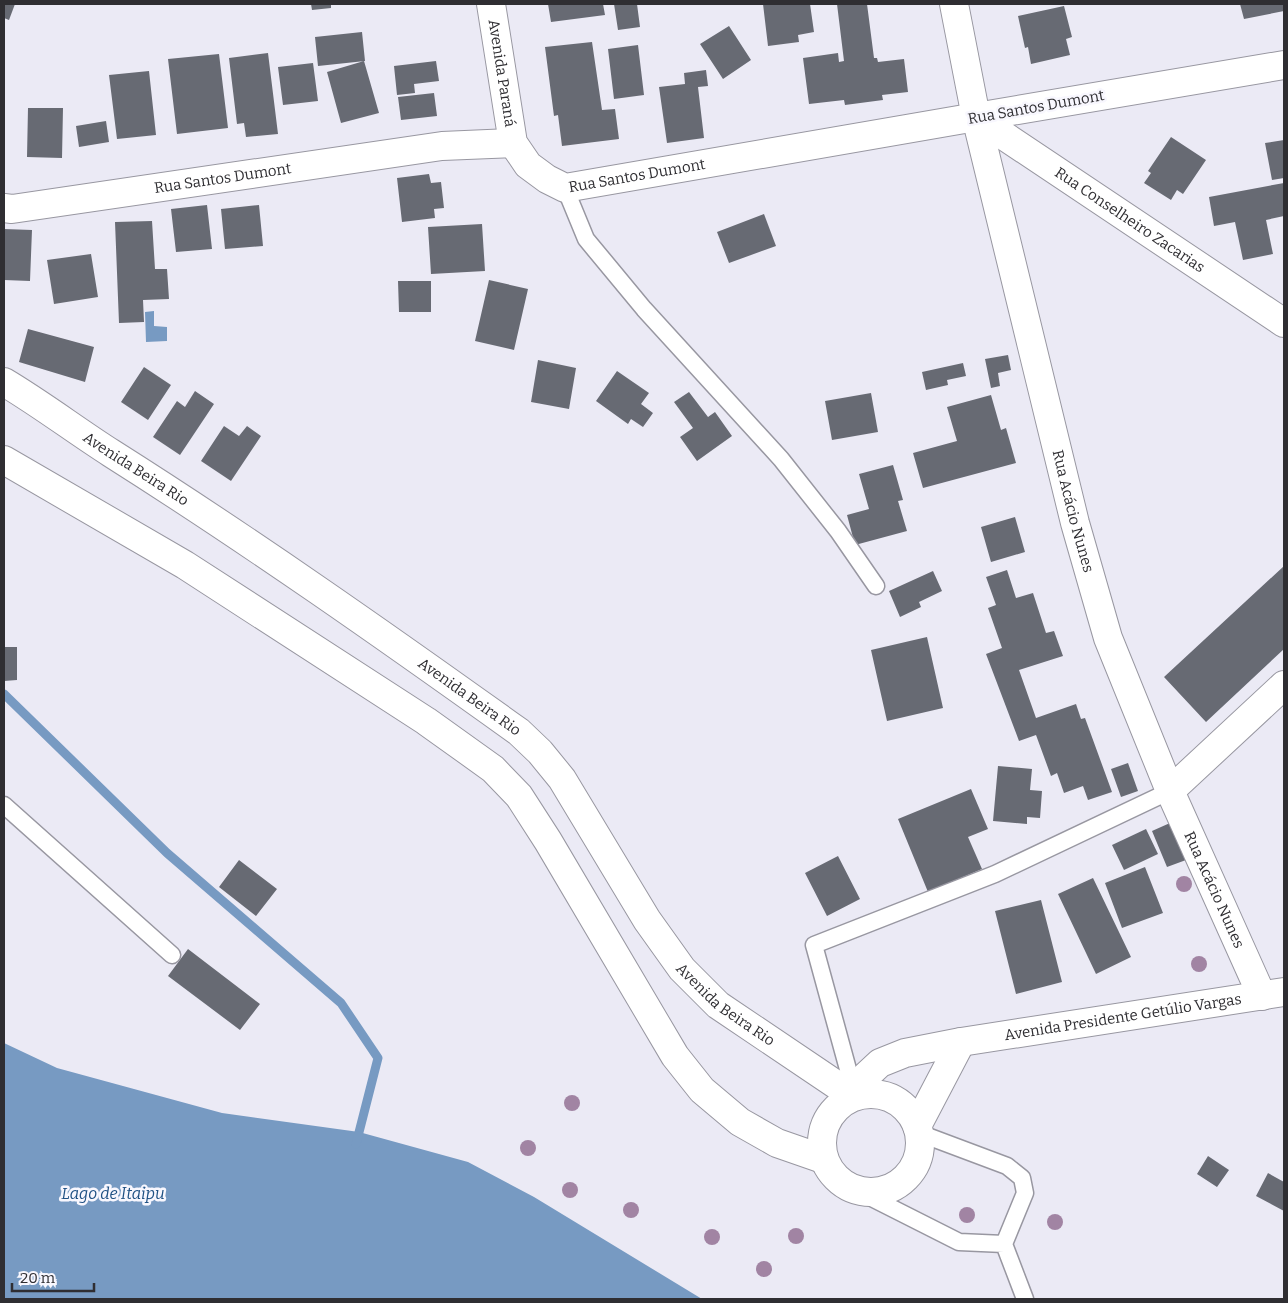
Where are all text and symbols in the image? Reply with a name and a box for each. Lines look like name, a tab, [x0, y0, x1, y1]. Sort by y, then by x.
street label: Avenida Paraná	[485, 18, 519, 128]
street label: Rua Santos Dumont	[966, 86, 1106, 128]
street label: Rua Santos Dumont	[567, 155, 707, 196]
street label: Rua Santos Dumont	[153, 159, 293, 197]
street label: Rua Conselheiro Zacarias	[1051, 163, 1208, 276]
street label: Avenida Beira Rio	[80, 428, 192, 510]
street label: Rua Acácio Nunes	[1048, 448, 1098, 574]
street label: Avenida Beira Rio	[415, 654, 524, 739]
street label: Rua Acácio Nunes	[1180, 829, 1248, 951]
street label: Avenida Beira Rio	[672, 959, 778, 1050]
street label: Avenida Presidente Getúlio Vargas	[1003, 990, 1243, 1044]
water label: Lago de Itaipu	[61, 1184, 165, 1203]
scale bar	[12, 1260, 95, 1292]
text: 20 m	[20, 1269, 56, 1287]

